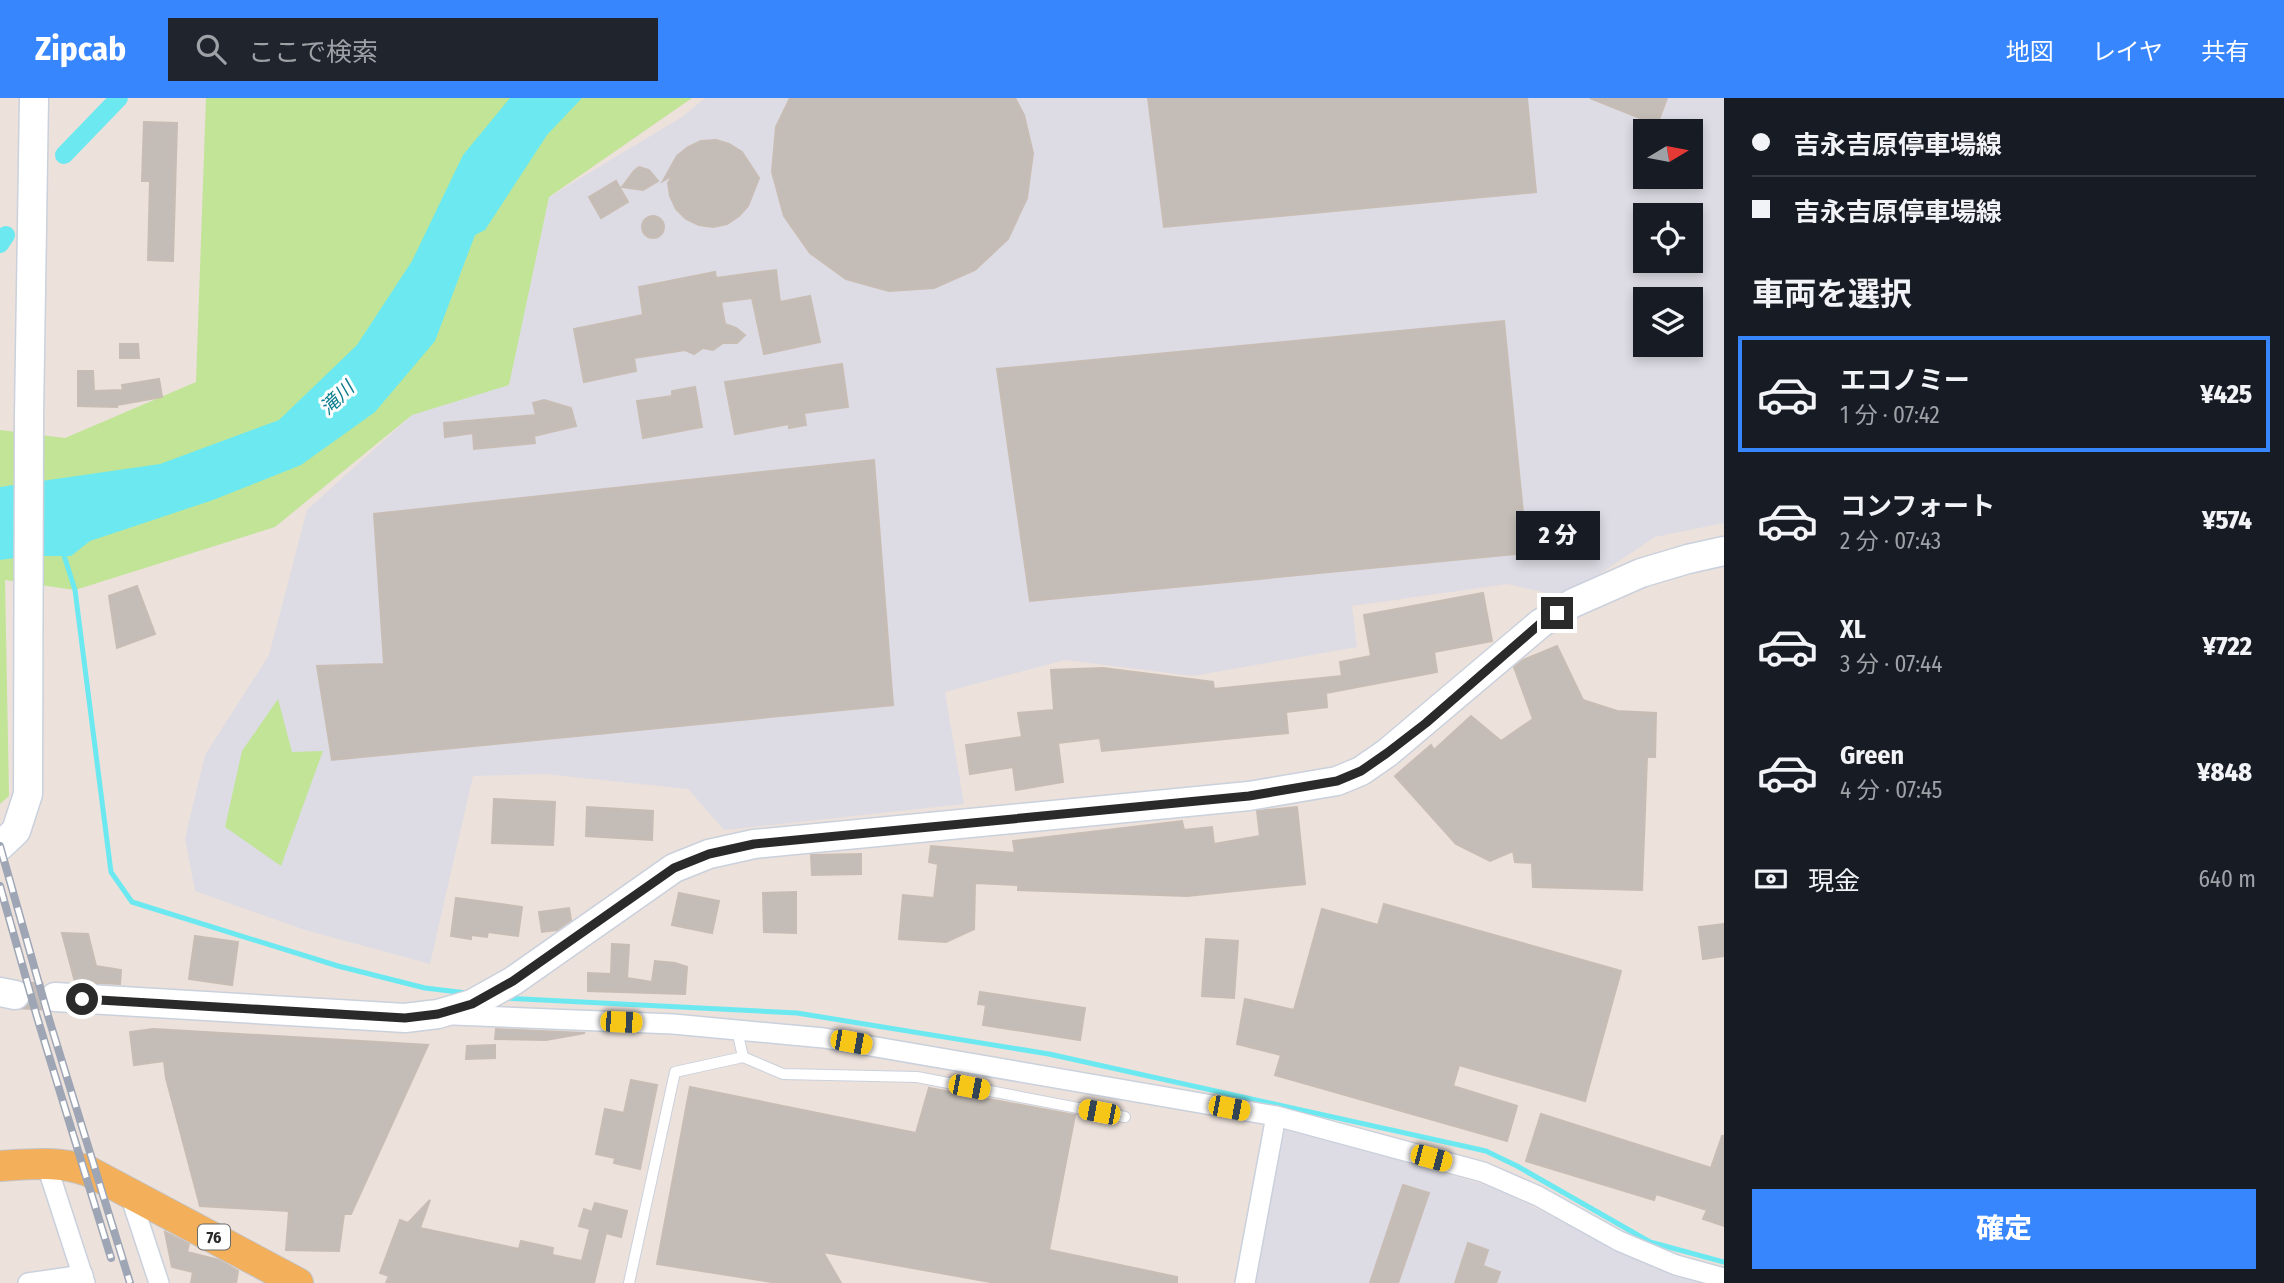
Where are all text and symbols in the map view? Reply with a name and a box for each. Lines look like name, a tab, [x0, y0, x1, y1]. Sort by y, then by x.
search box	[168, 18, 658, 81]
text: Zipcab	[35, 29, 126, 69]
icon: search	[192, 30, 230, 68]
text: ここで検索	[248, 37, 378, 68]
text: 地図	[2006, 38, 2054, 66]
text: レイヤ	[2092, 38, 2163, 66]
text: 共有	[2201, 38, 2249, 66]
north arrow	[1633, 119, 1703, 189]
map controls	[1633, 119, 1703, 357]
text: 吉永吉原停車場線	[1794, 130, 2002, 161]
text: 吉永吉原停車場線	[1794, 197, 2002, 228]
button: locate	[1633, 203, 1703, 273]
text: 車両を選択	[1752, 275, 1912, 313]
button: layers	[1633, 287, 1703, 357]
icon: car	[1756, 363, 1819, 426]
text: エコノミー	[1840, 365, 1970, 396]
water label: 滝川	[315, 375, 360, 419]
text: ¥425	[2200, 379, 2252, 410]
text: 1 分 · 07:42	[1840, 401, 1940, 429]
icon: car	[1756, 489, 1819, 552]
text: コンフォート	[1840, 491, 1995, 522]
text: ¥574	[2202, 505, 2252, 536]
callout: 2 分	[1515, 512, 1599, 560]
text: 2 分	[1539, 521, 1577, 549]
text: 2 分 · 07:43	[1840, 527, 1941, 555]
route end	[1541, 597, 1573, 629]
text: XL	[1840, 614, 1866, 645]
icon: car	[1756, 615, 1819, 678]
text: ¥722	[2203, 631, 2252, 662]
text: 3 分 · 07:44	[1840, 650, 1942, 678]
text: Green	[1840, 740, 1904, 771]
icon: car	[1756, 741, 1819, 804]
text: ¥848	[2197, 757, 2252, 788]
text: 4 分 · 07:45	[1840, 776, 1942, 804]
icon: cash	[1752, 860, 1790, 898]
text: 640 m	[2198, 865, 2256, 893]
text: 現金	[1808, 866, 1860, 897]
route start	[66, 983, 98, 1015]
car	[600, 1011, 643, 1033]
car	[829, 1028, 874, 1056]
car	[947, 1073, 992, 1101]
car	[1207, 1094, 1252, 1122]
car	[1077, 1098, 1122, 1126]
car	[1408, 1142, 1455, 1174]
button: 確定	[1752, 1189, 2256, 1269]
road number: 76	[198, 1224, 230, 1250]

